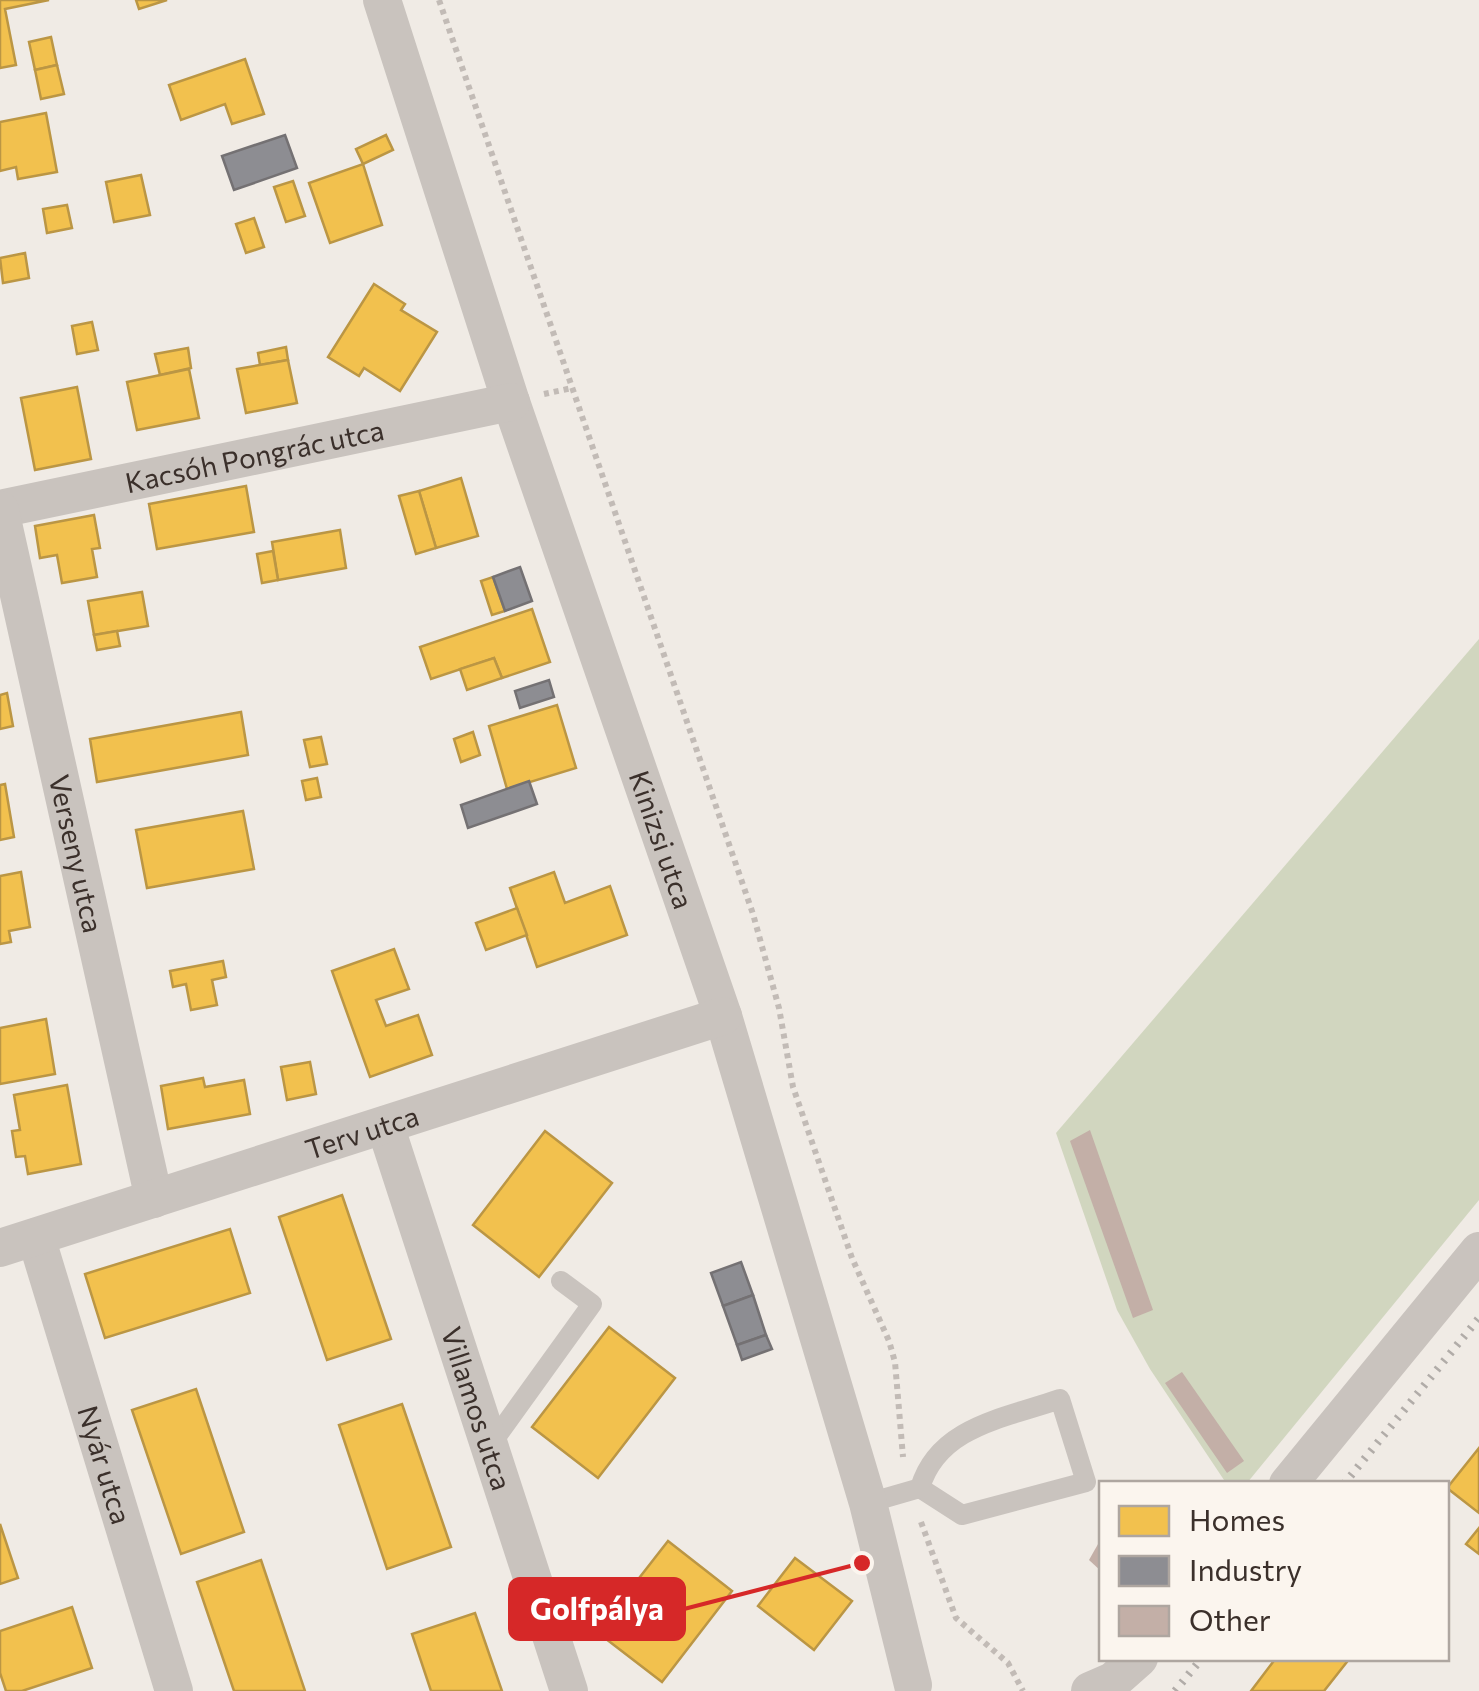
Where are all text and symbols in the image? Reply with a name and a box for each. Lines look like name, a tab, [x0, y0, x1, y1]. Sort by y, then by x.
street label: Kacsóh Pongrác utca	[122, 412, 387, 499]
street label: Kinizsi utca	[622, 766, 702, 913]
street label: Verseny utca	[43, 771, 111, 936]
street label: Terv utca	[301, 1098, 423, 1166]
street label: Villamos utca	[435, 1322, 520, 1494]
street label: Nyár utca	[71, 1401, 139, 1528]
legend	[1099, 1481, 1449, 1661]
text: Homes	[1189, 1500, 1285, 1537]
text: Industry	[1189, 1550, 1302, 1587]
callout: Golfpálya	[510, 1579, 684, 1639]
text: Golfpálya	[530, 1589, 664, 1626]
text: Other	[1189, 1600, 1271, 1637]

